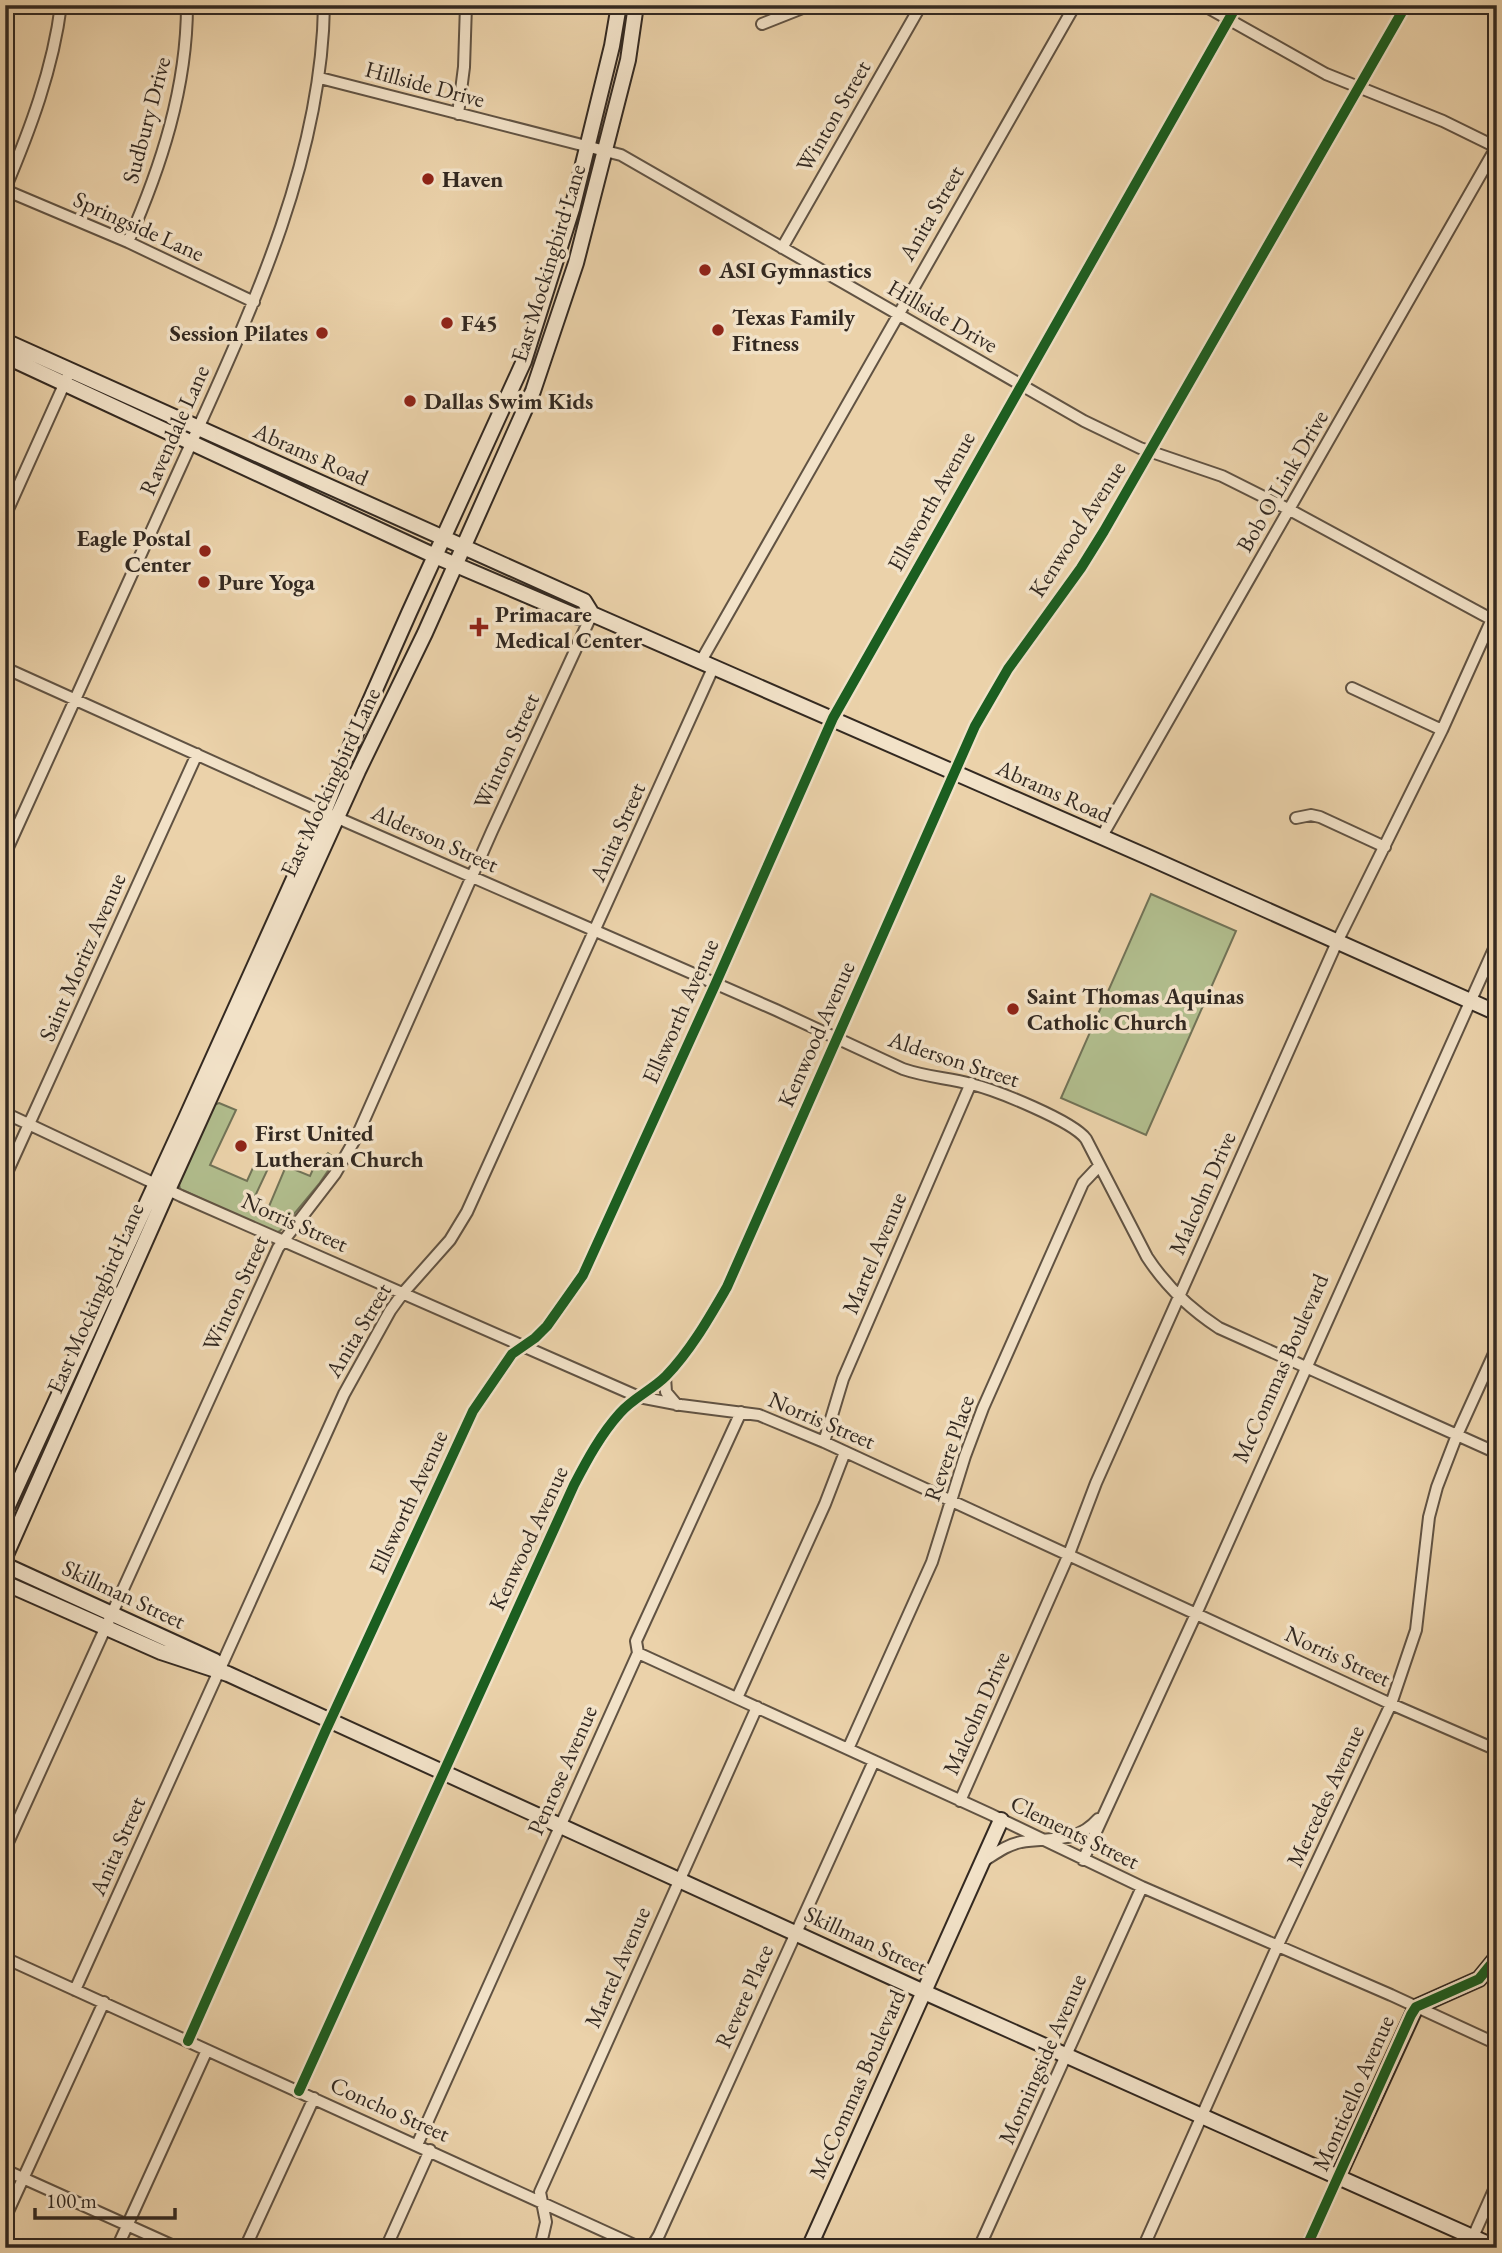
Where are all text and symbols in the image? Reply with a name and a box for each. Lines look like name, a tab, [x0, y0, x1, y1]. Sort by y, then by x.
street label: Sudbury Drive	[115, 53, 177, 187]
street label: Hillside Drive	[362, 54, 488, 114]
street label: Winton Street	[789, 54, 877, 177]
street label: Anita Street	[891, 159, 971, 267]
street label: East Mockingbird Lane	[504, 160, 592, 366]
place label: Haven	[442, 164, 503, 194]
marker: Haven	[420, 171, 436, 187]
street label: Springside Lane	[69, 184, 209, 268]
place label: ASI Gymnastics	[718, 255, 871, 285]
marker: ASI Gymnastics	[697, 262, 713, 278]
street label: Hillside Drive	[882, 272, 1004, 360]
place label: Texas Family Fitness	[732, 302, 856, 358]
place label: F45	[461, 308, 498, 338]
marker: F45	[439, 315, 455, 331]
place label: Session Pilates	[170, 318, 308, 348]
marker: Texas Family Fitness	[710, 322, 726, 338]
marker: Session Pilates	[314, 325, 330, 341]
street label: Ravendale Lane	[132, 360, 216, 500]
place label: Dallas Swim Kids	[424, 386, 593, 416]
marker: Dallas Swim Kids	[402, 393, 418, 409]
street label: Bob O Link Drive	[1229, 405, 1335, 557]
street label: Abrams Road	[248, 415, 373, 493]
street label: Ellsworth Avenue	[880, 426, 982, 576]
street label: Kenwood Avenue	[1022, 455, 1132, 603]
place label: Eagle Postal Center	[77, 523, 191, 579]
marker: Eagle Postal Center	[197, 543, 213, 559]
place label: Pure Yoga	[218, 567, 316, 597]
marker: Pure Yoga	[196, 574, 212, 590]
place label: Primacare Medical Center	[495, 599, 643, 655]
marker: Primacare Medical Center	[469, 617, 489, 637]
street label: East Mockingbird Lane	[273, 682, 387, 881]
street label: Winton Street	[466, 688, 546, 814]
street label: Abrams Road	[991, 752, 1116, 830]
street label: Anita Street	[581, 777, 652, 887]
street label: Alderson Street	[366, 796, 504, 880]
street label: Saint Moritz Avenue	[31, 868, 133, 1046]
street label: Ellsworth Avenue	[635, 934, 725, 1088]
street label: Kenwood Avenue	[770, 956, 862, 1112]
place label: Saint Thomas Aquinas Catholic Church	[1027, 981, 1244, 1037]
marker: Saint Thomas Aquinas Catholic Church	[1005, 1001, 1021, 1017]
street label: Alderson Street	[884, 1023, 1024, 1094]
place label: First United Lutheran Church	[255, 1118, 424, 1174]
street label: Malcolm Drive	[1161, 1127, 1243, 1259]
marker: First United Lutheran Church	[233, 1138, 249, 1154]
street label: Norris Street	[237, 1185, 353, 1259]
street label: Martel Avenue	[835, 1188, 913, 1318]
street label: East Mockingbird Lane	[39, 1198, 151, 1398]
street label: Winton Street	[195, 1230, 275, 1356]
street label: McCommas Boulevard	[1225, 1268, 1335, 1467]
street label: Anita Street	[318, 1277, 398, 1384]
street label: Norris Street	[764, 1384, 881, 1456]
street label: Revere Place	[917, 1391, 981, 1505]
street label: Ellsworth Avenue	[362, 1425, 454, 1579]
street label: Kenwood Avenue	[481, 1461, 575, 1615]
street label: Skillman Street	[58, 1552, 191, 1636]
street label: Norris Street	[1280, 1618, 1396, 1694]
street label: Malcolm Drive	[935, 1647, 1017, 1779]
street label: Penrose Avenue	[520, 1701, 604, 1839]
street label: Mercedes Avenue	[1279, 1720, 1371, 1872]
street label: Clements Street	[1006, 1788, 1145, 1876]
street label: Anita Street	[81, 1791, 152, 1901]
street label: Skillman Street	[800, 1898, 933, 1982]
street label: Martel Avenue	[577, 1902, 657, 2032]
street label: Revere Place	[708, 1939, 780, 2053]
street label: Morningside Avenue	[991, 1969, 1093, 2149]
street label: McCommas Boulevard	[802, 1984, 912, 2183]
street label: Monticello Avenue	[1305, 2010, 1401, 2176]
street label: Concho Street	[326, 2069, 455, 2149]
scale bar	[35, 2176, 175, 2220]
text: 100 m	[46, 2187, 97, 2214]

